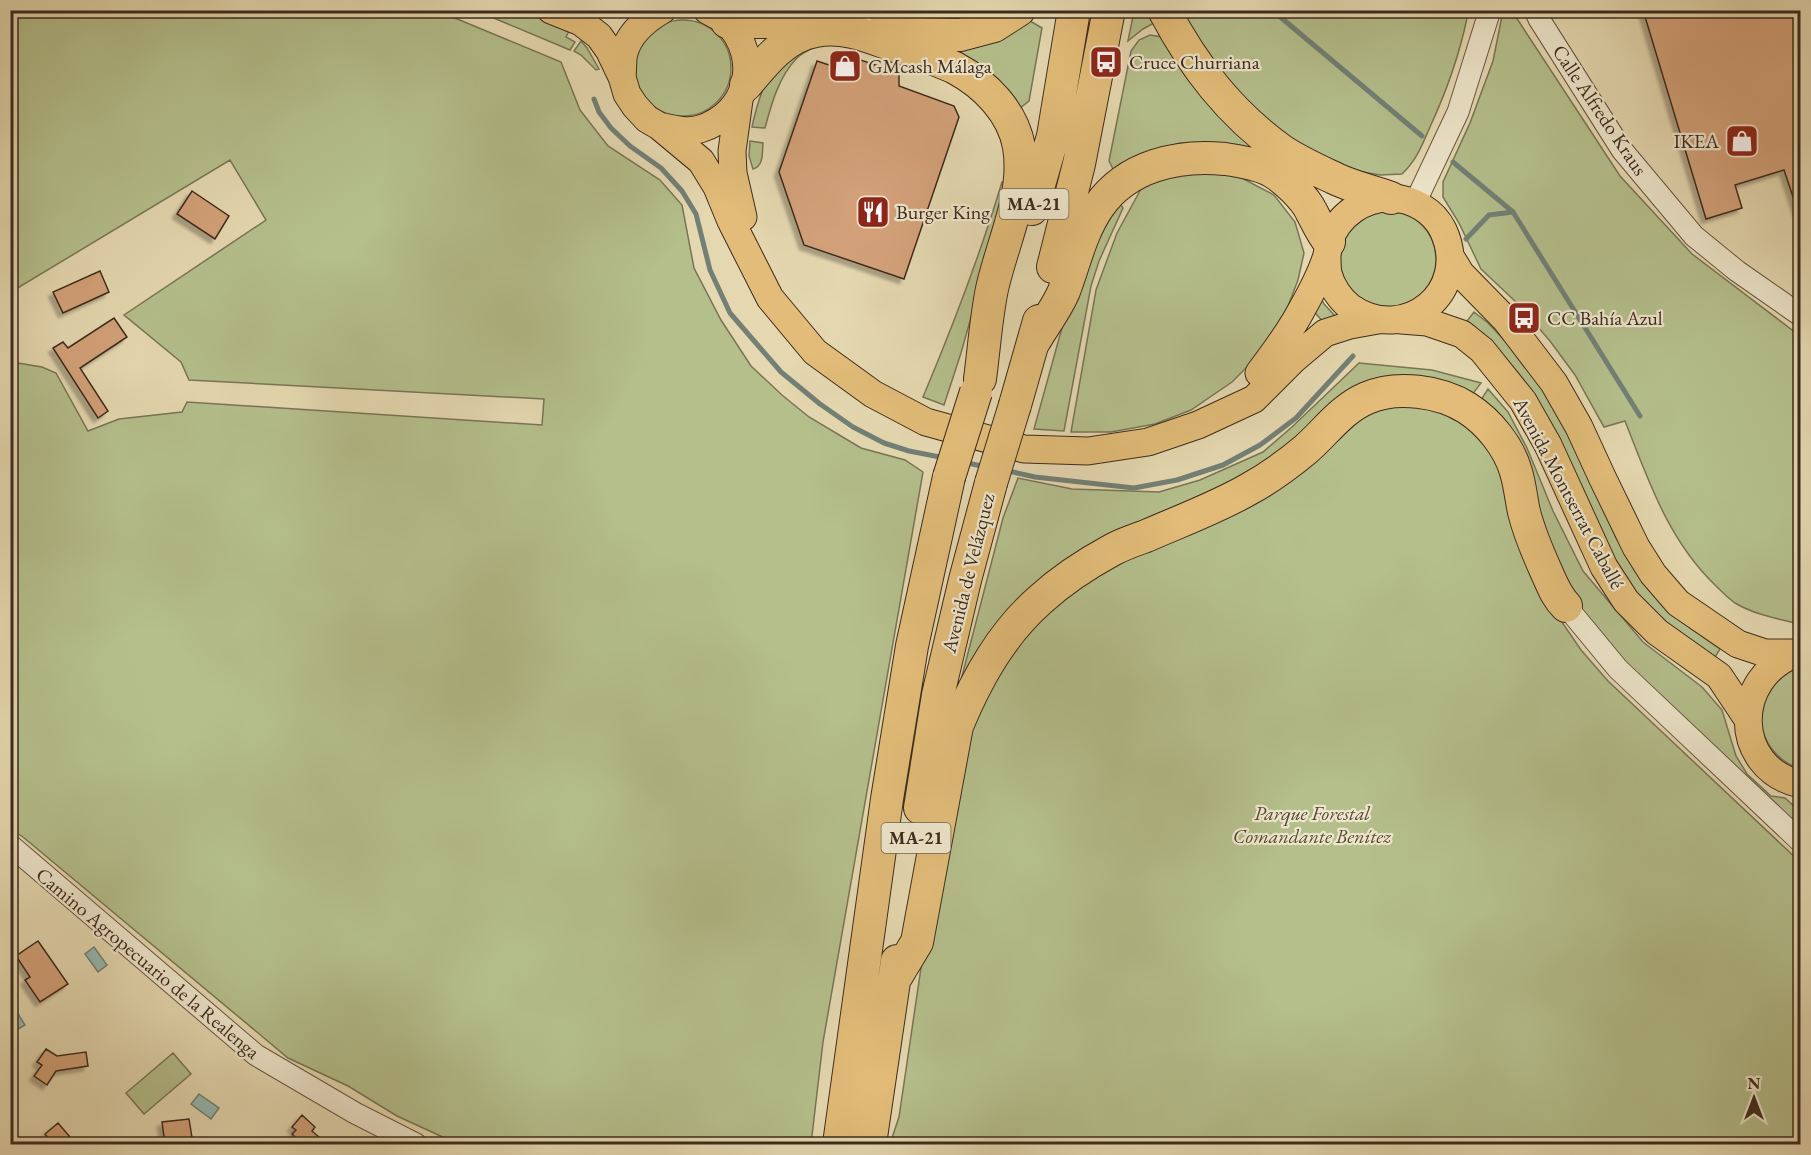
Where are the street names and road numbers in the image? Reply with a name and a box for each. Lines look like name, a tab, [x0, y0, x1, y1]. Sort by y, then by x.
street label: Calle Alfredo Kraus	[1547, 40, 1653, 180]
road number: MA-21	[1000, 189, 1068, 219]
street label: Avenida Montserrat Caballé	[1507, 392, 1631, 594]
street label: Avenida de Velázquez	[935, 490, 1000, 656]
road number: MA-21	[882, 823, 950, 853]
street label: Camino Agropecuario de la Realenga	[31, 861, 266, 1065]

